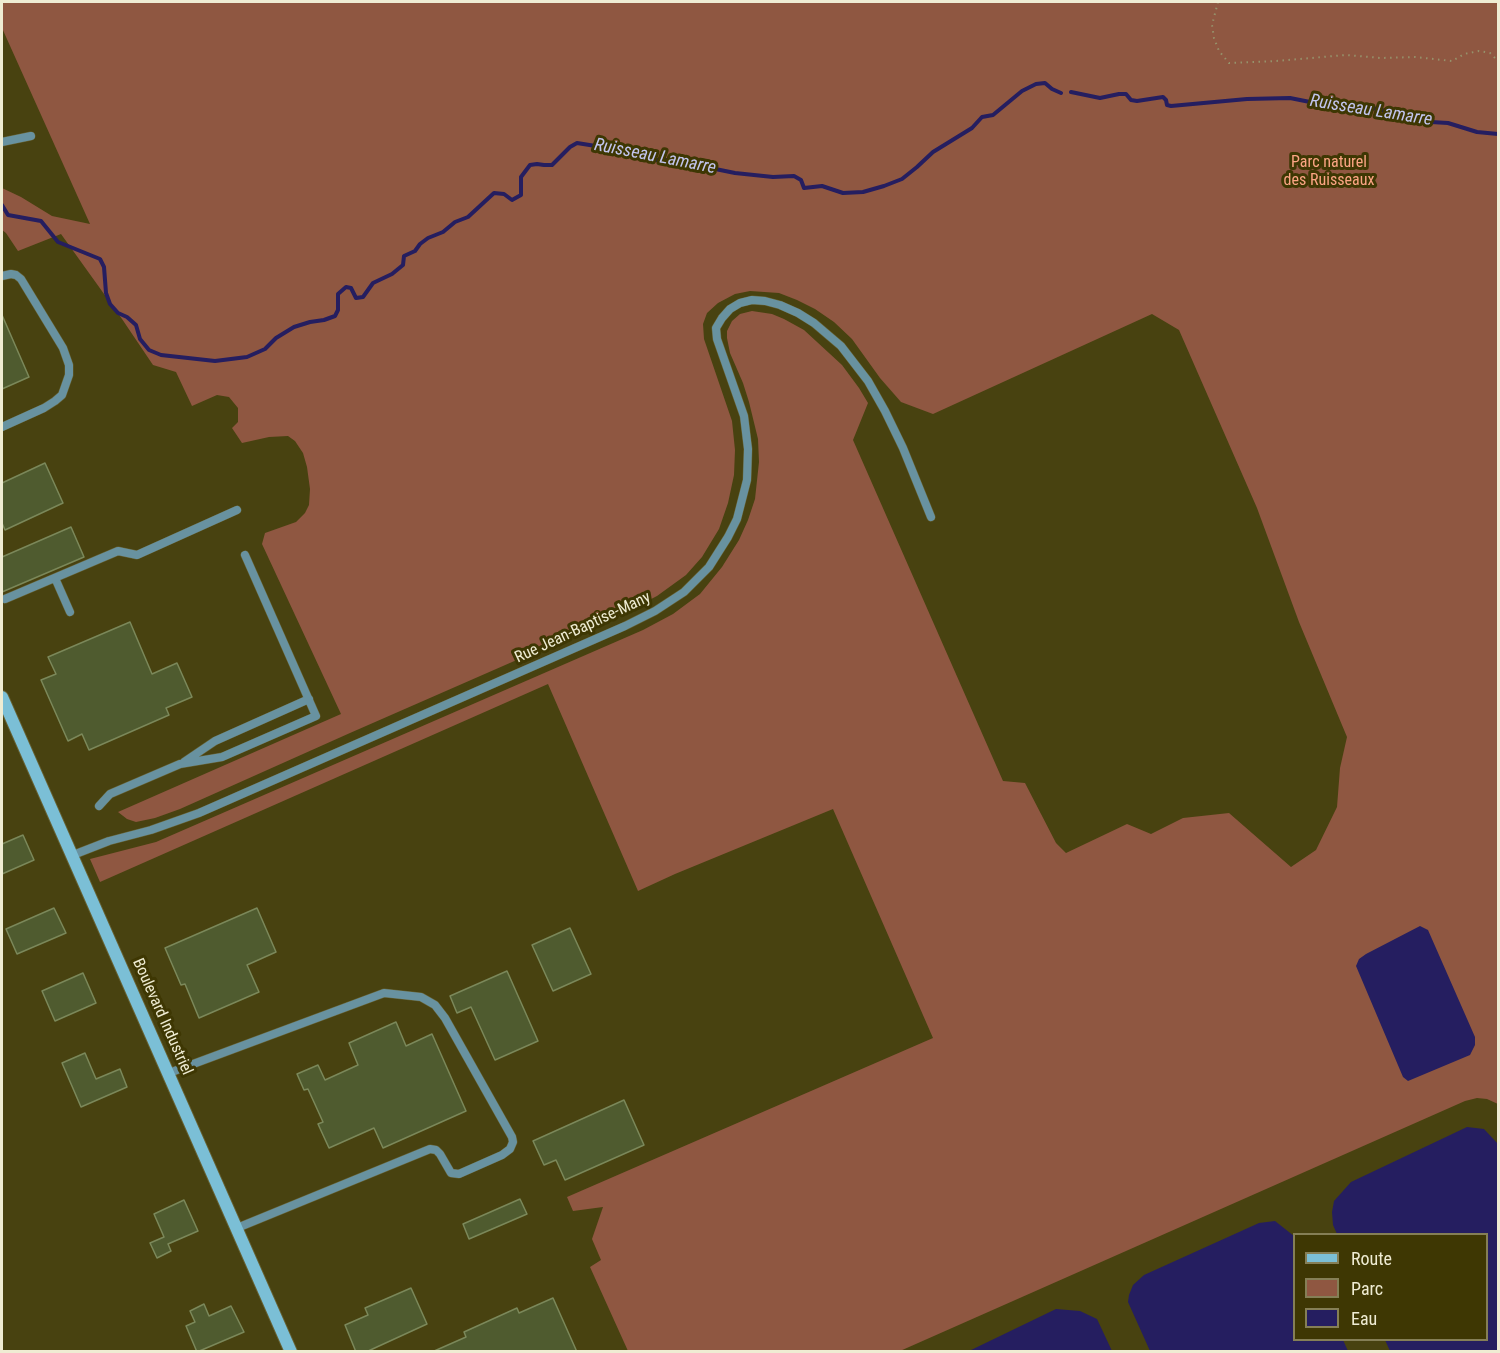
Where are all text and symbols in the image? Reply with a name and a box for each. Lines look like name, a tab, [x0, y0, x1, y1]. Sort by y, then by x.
water label: Ruisseau Lamarre	[1308, 91, 1434, 131]
water label: Ruisseau Lamarre	[592, 135, 718, 179]
park label: Parc naturel des Ruisseaux	[1284, 153, 1374, 191]
street label: Rue Jean-Baptise-Many	[512, 588, 654, 668]
street label: Boulevard Industriel	[128, 956, 196, 1078]
legend	[1293, 1233, 1488, 1341]
text: Route	[1351, 1248, 1392, 1269]
text: Parc	[1351, 1278, 1383, 1299]
text: Eau	[1351, 1308, 1377, 1329]

